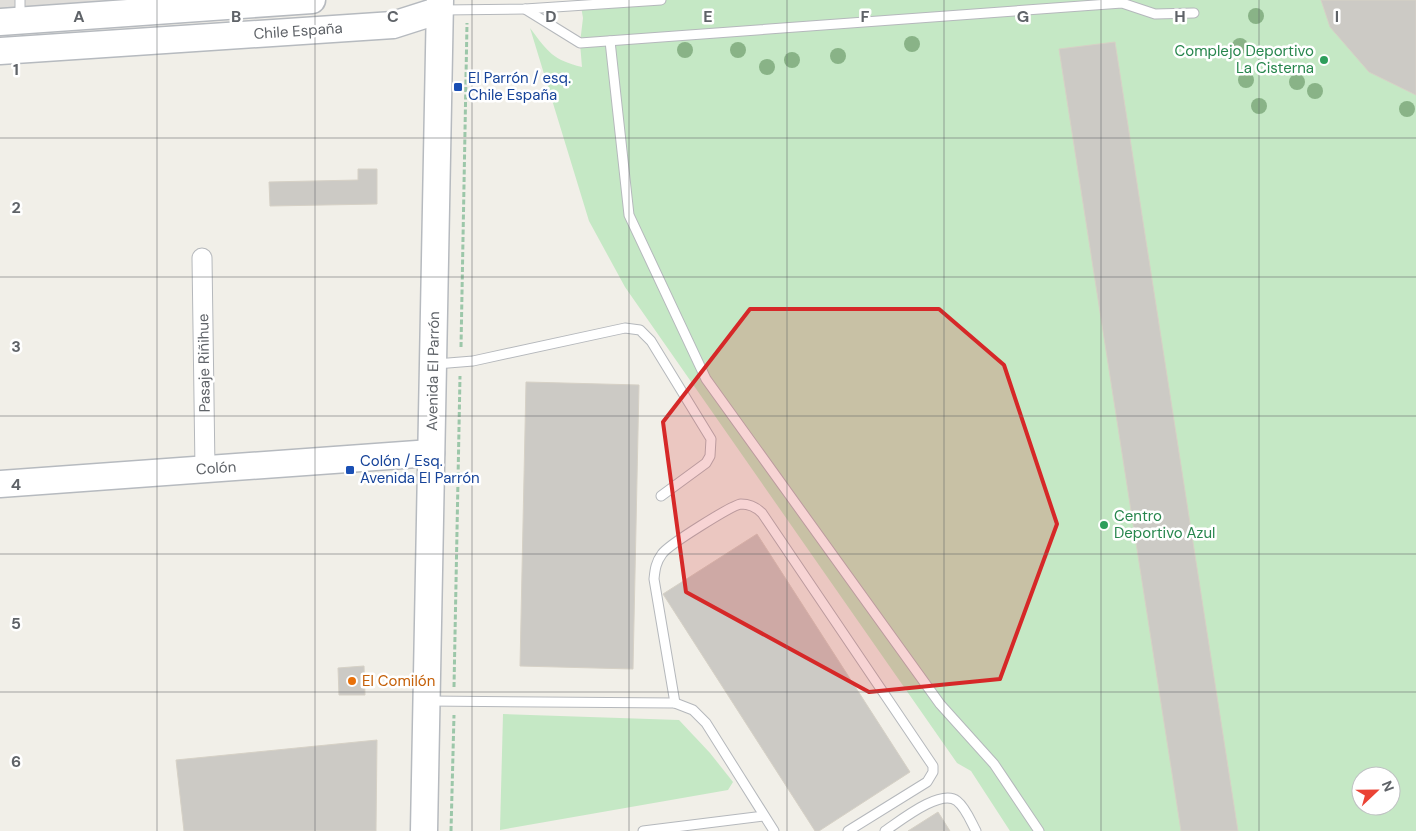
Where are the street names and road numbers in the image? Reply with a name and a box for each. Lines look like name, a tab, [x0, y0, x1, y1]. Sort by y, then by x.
street label: Chile España	[253, 18, 343, 44]
street label: Avenida El Parrón	[422, 311, 444, 431]
street label: Pasaje Riñihue	[193, 313, 215, 413]
street label: Colón	[195, 457, 237, 479]

